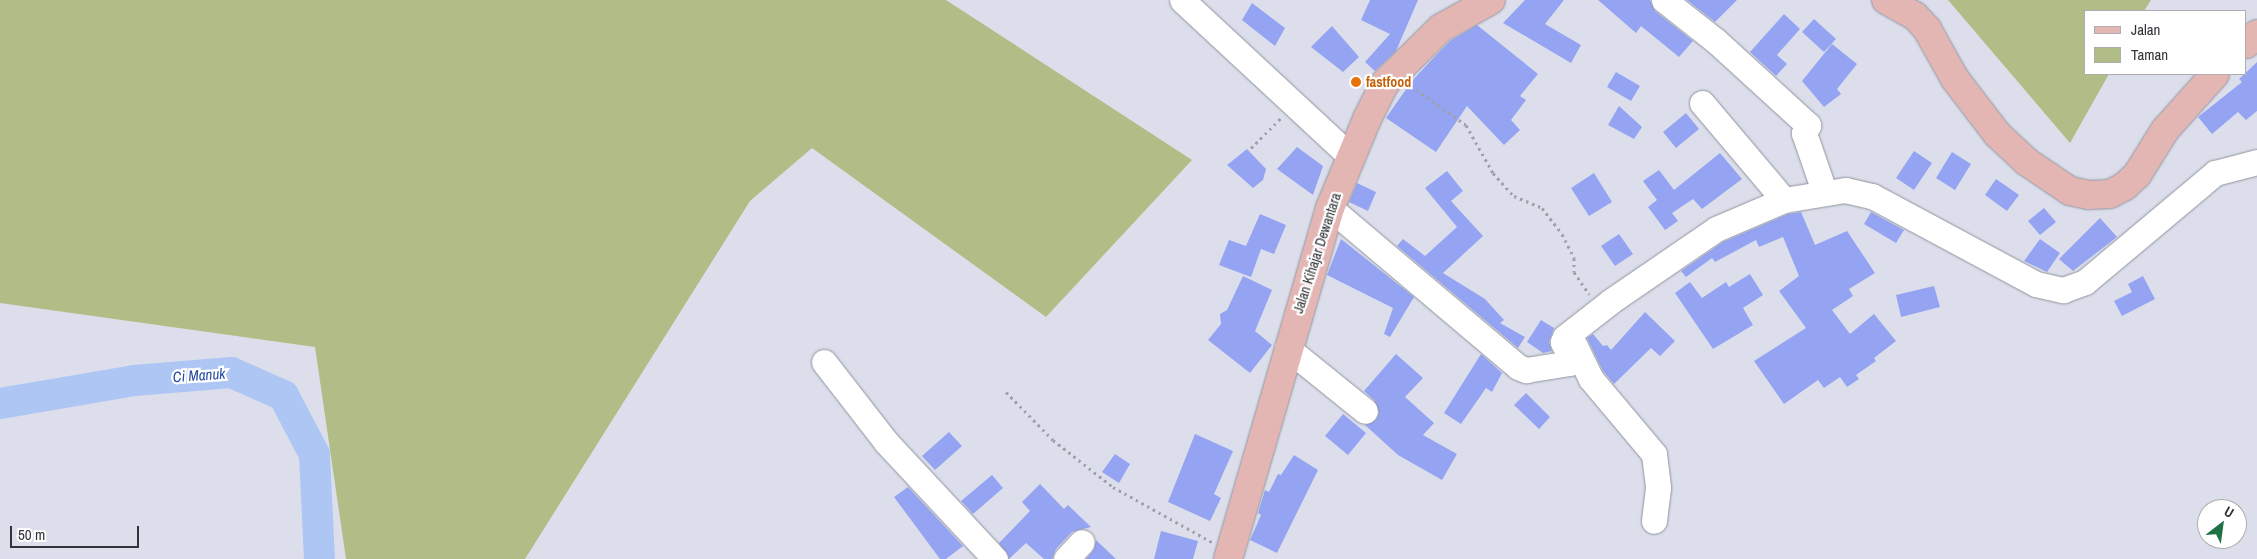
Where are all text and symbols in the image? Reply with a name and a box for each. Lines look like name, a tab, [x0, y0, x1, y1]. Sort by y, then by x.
legend	[2084, 10, 2247, 75]
text: Jalan	[2131, 19, 2160, 40]
text: Taman	[2131, 44, 2168, 65]
place label: fastfood	[1366, 74, 1411, 90]
marker: fastfood	[1350, 76, 1362, 88]
street label: Jalan Kihajar Dewantara	[1290, 191, 1344, 315]
water label: Ci Manuk	[172, 364, 226, 386]
north arrow	[2197, 499, 2247, 549]
text: U	[2221, 502, 2237, 522]
scale bar	[12, 516, 141, 548]
text: 50 m	[18, 524, 45, 545]

